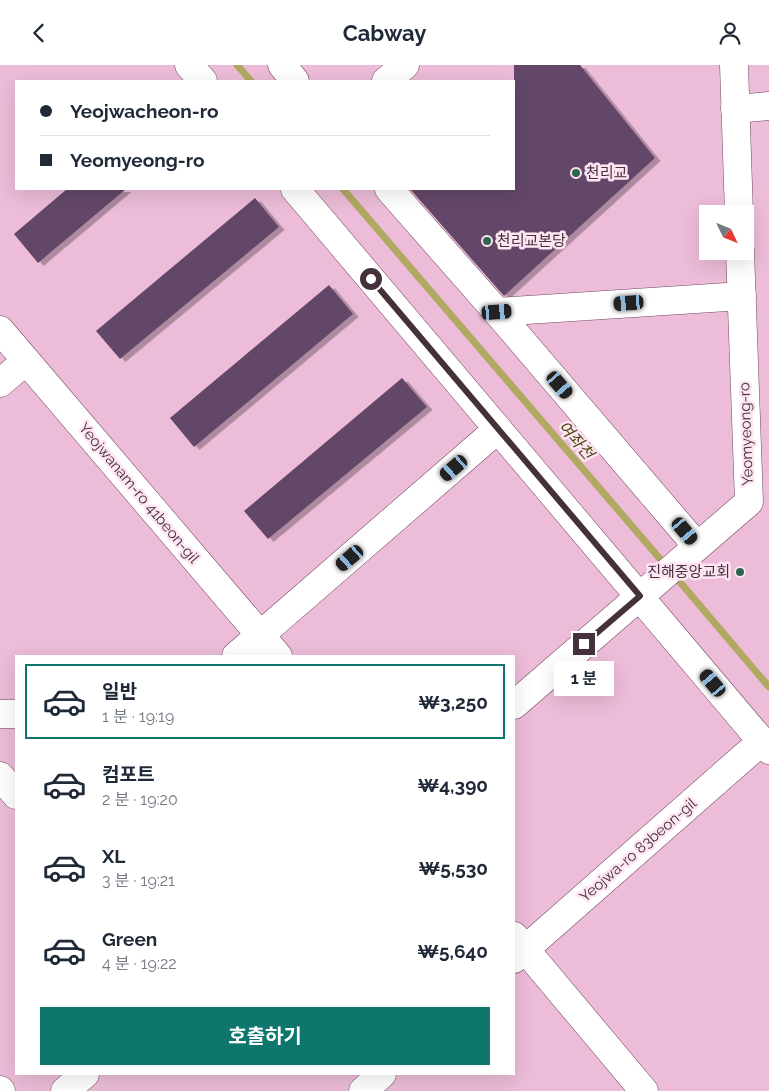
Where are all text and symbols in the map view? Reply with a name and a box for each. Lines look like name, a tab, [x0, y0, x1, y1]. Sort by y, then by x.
icon: back	[25, 19, 53, 47]
icon: person	[716, 19, 744, 47]
text: Cabway	[343, 20, 426, 46]
text: Yeojwacheon-ro	[70, 100, 219, 122]
text: Yeomyeong-ro	[70, 149, 204, 171]
place label: 천리교	[586, 164, 627, 182]
marker: 천리교	[570, 167, 582, 179]
north arrow	[699, 205, 754, 260]
map controls	[699, 205, 754, 260]
place label: 천리교본당	[497, 232, 566, 250]
marker: 천리교본당	[481, 235, 493, 247]
route start	[360, 268, 382, 290]
car	[613, 294, 644, 312]
car	[481, 303, 512, 321]
car	[544, 369, 575, 401]
street label: Yeomyeong-ro	[735, 382, 757, 486]
water label: 여좌천	[554, 417, 599, 465]
street label: Yeojwanam-ro 41beon-gil	[75, 419, 204, 568]
car	[437, 452, 470, 484]
car	[669, 515, 700, 547]
car	[333, 542, 366, 574]
place label: 진해중앙교회	[647, 563, 730, 581]
marker: 진해중앙교회	[734, 566, 746, 578]
route end	[573, 633, 595, 655]
callout: 1 분	[554, 661, 614, 697]
car	[697, 667, 728, 699]
text: 1 분	[571, 669, 597, 688]
icon: car	[42, 679, 87, 724]
text: 일반	[102, 680, 137, 702]
text: ₩3,250	[418, 691, 488, 713]
text: 1 분 · 19:19	[102, 707, 174, 726]
icon: car	[42, 762, 87, 807]
text: 컴포트	[102, 763, 154, 785]
text: ₩4,390	[417, 774, 488, 796]
text: 2 분 · 19:20	[102, 790, 178, 809]
street label: Yeojwa-ro 83beon-gil	[576, 794, 701, 906]
icon: car	[42, 845, 87, 890]
text: XL	[102, 845, 125, 867]
text: ₩5,530	[418, 857, 488, 879]
text: 3 분 · 19:21	[102, 871, 175, 890]
icon: car	[42, 928, 87, 973]
text: Green	[102, 928, 157, 950]
text: ₩5,640	[417, 940, 488, 962]
text: 4 분 · 19:22	[102, 954, 177, 973]
button: 호출하기	[40, 1007, 490, 1065]

